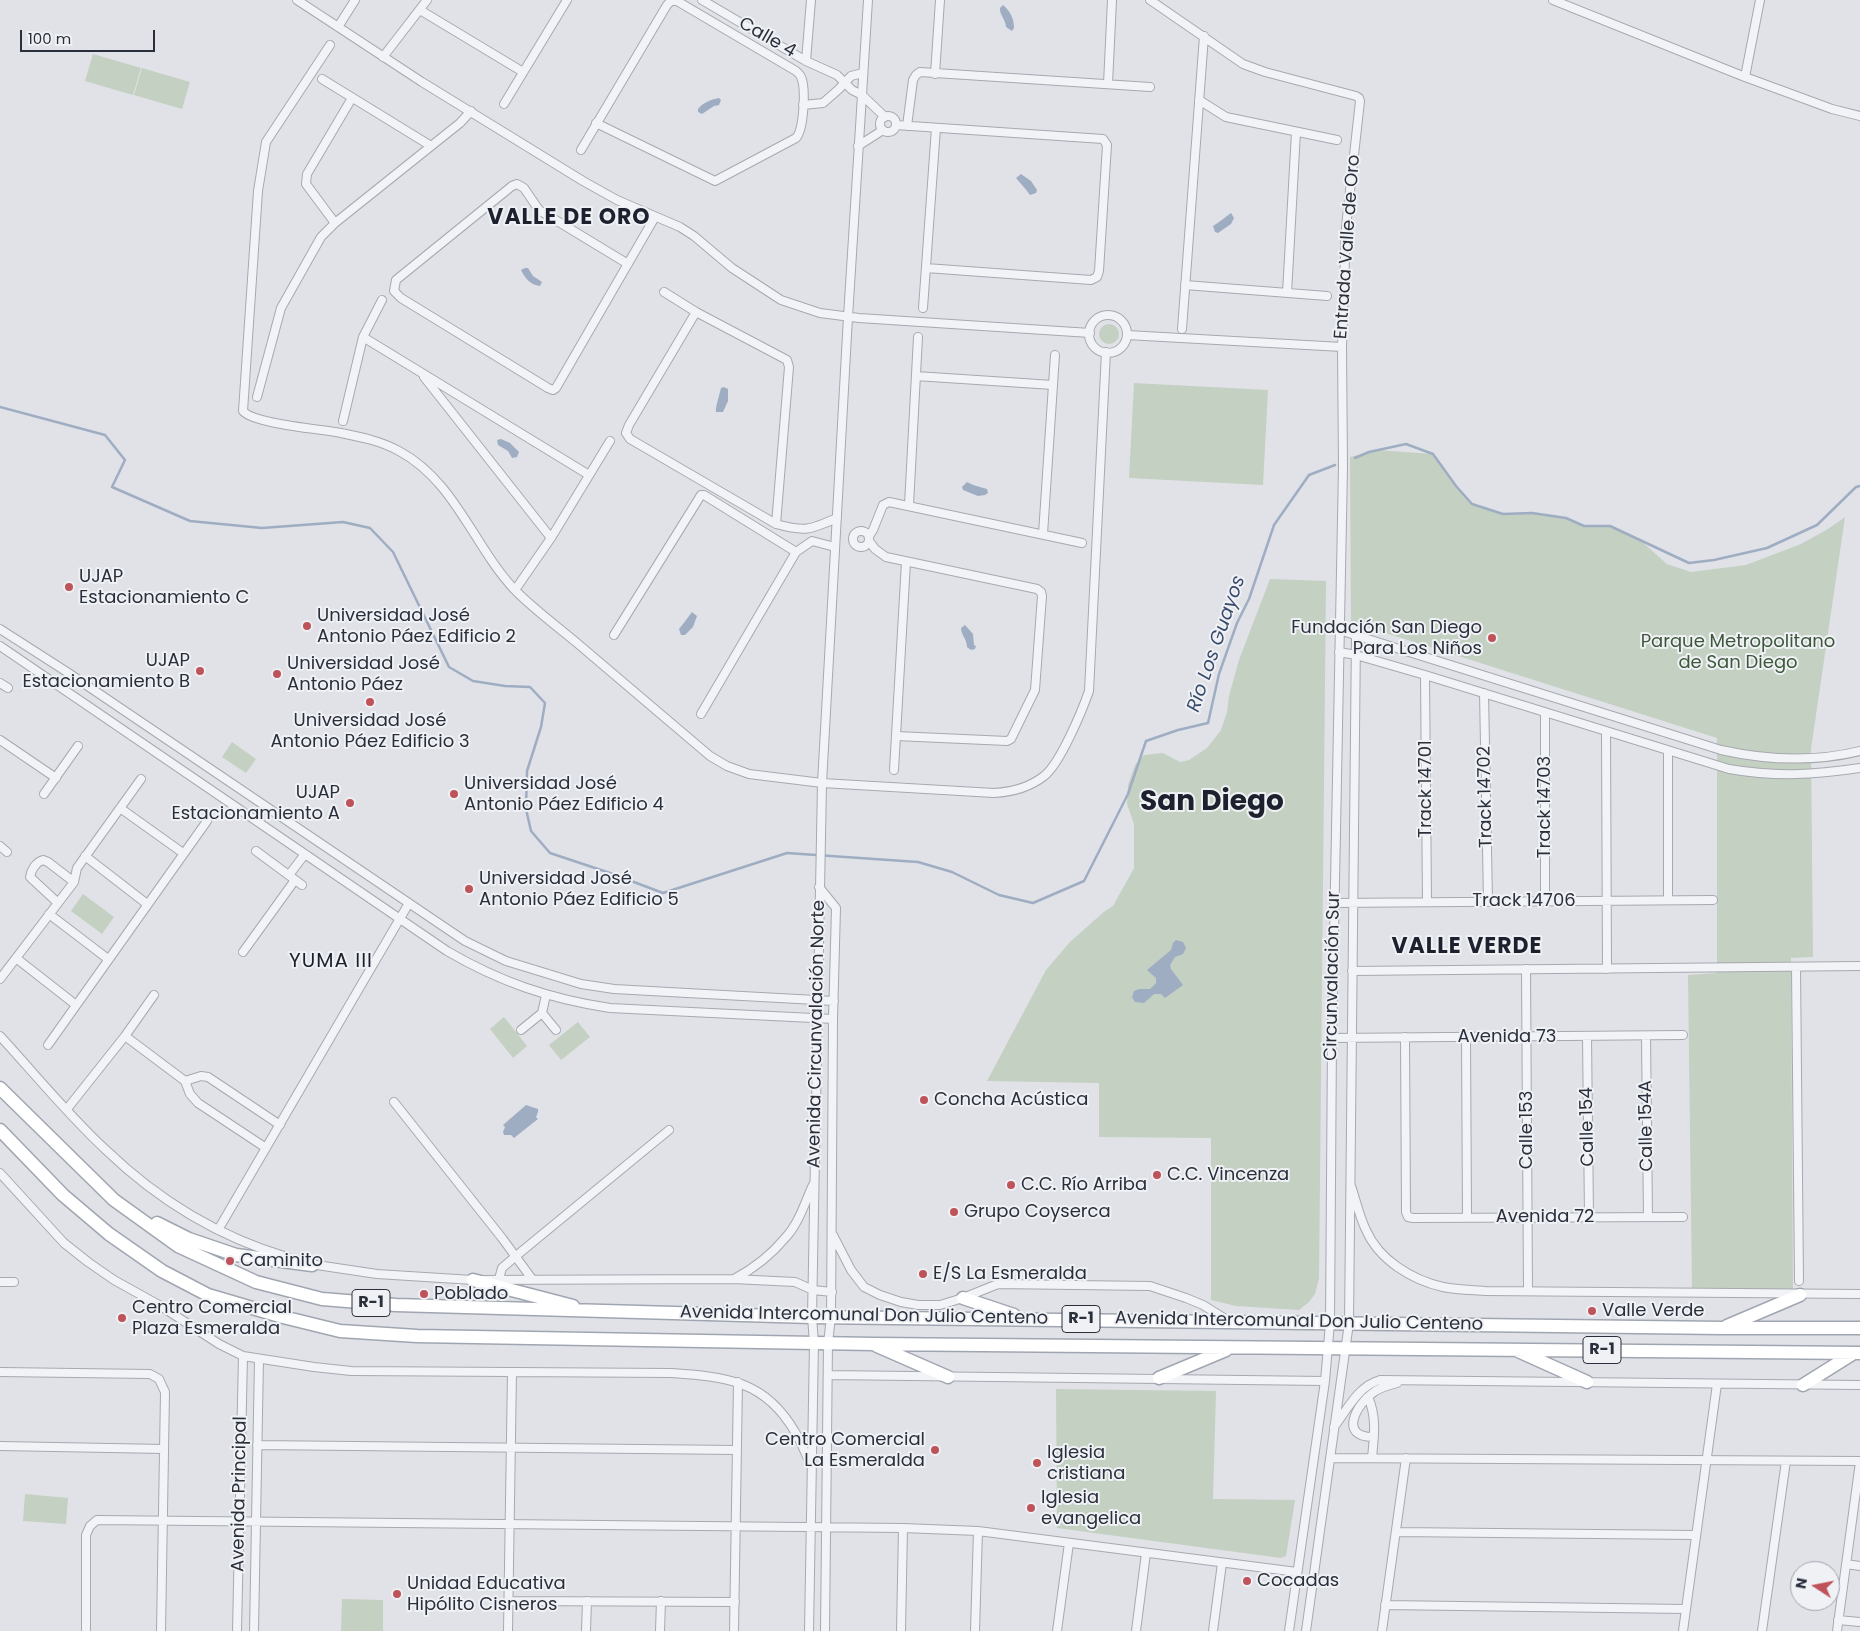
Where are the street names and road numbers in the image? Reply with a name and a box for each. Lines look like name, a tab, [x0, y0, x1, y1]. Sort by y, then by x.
street label: Calle 4	[735, 13, 799, 63]
street label: Entrada Valle de Oro	[1331, 154, 1365, 340]
street label: Track 14701	[1415, 740, 1437, 838]
street label: Track 14702	[1474, 746, 1498, 848]
street label: Track 14703	[1534, 756, 1556, 858]
street label: Track 14706	[1472, 890, 1576, 912]
street label: Circunvalación Sur	[1321, 891, 1345, 1061]
street label: Avenida Circunvalación Norte	[804, 900, 830, 1168]
street label: Avenida 73	[1458, 1026, 1556, 1048]
street label: Calle 154A	[1635, 1080, 1659, 1172]
street label: Calle 154	[1577, 1087, 1599, 1167]
street label: Calle 153	[1516, 1091, 1538, 1169]
street label: Avenida 72	[1496, 1206, 1594, 1228]
road number: R-1	[352, 1290, 390, 1316]
street label: Avenida Intercomunal Don Julio Centeno	[680, 1302, 1048, 1330]
road number: R-1	[1062, 1306, 1100, 1332]
street label: Avenida Intercomunal Don Julio Centeno	[1115, 1308, 1483, 1336]
road number: R-1	[1583, 1336, 1621, 1364]
street label: Avenida Principal	[228, 1416, 252, 1572]

